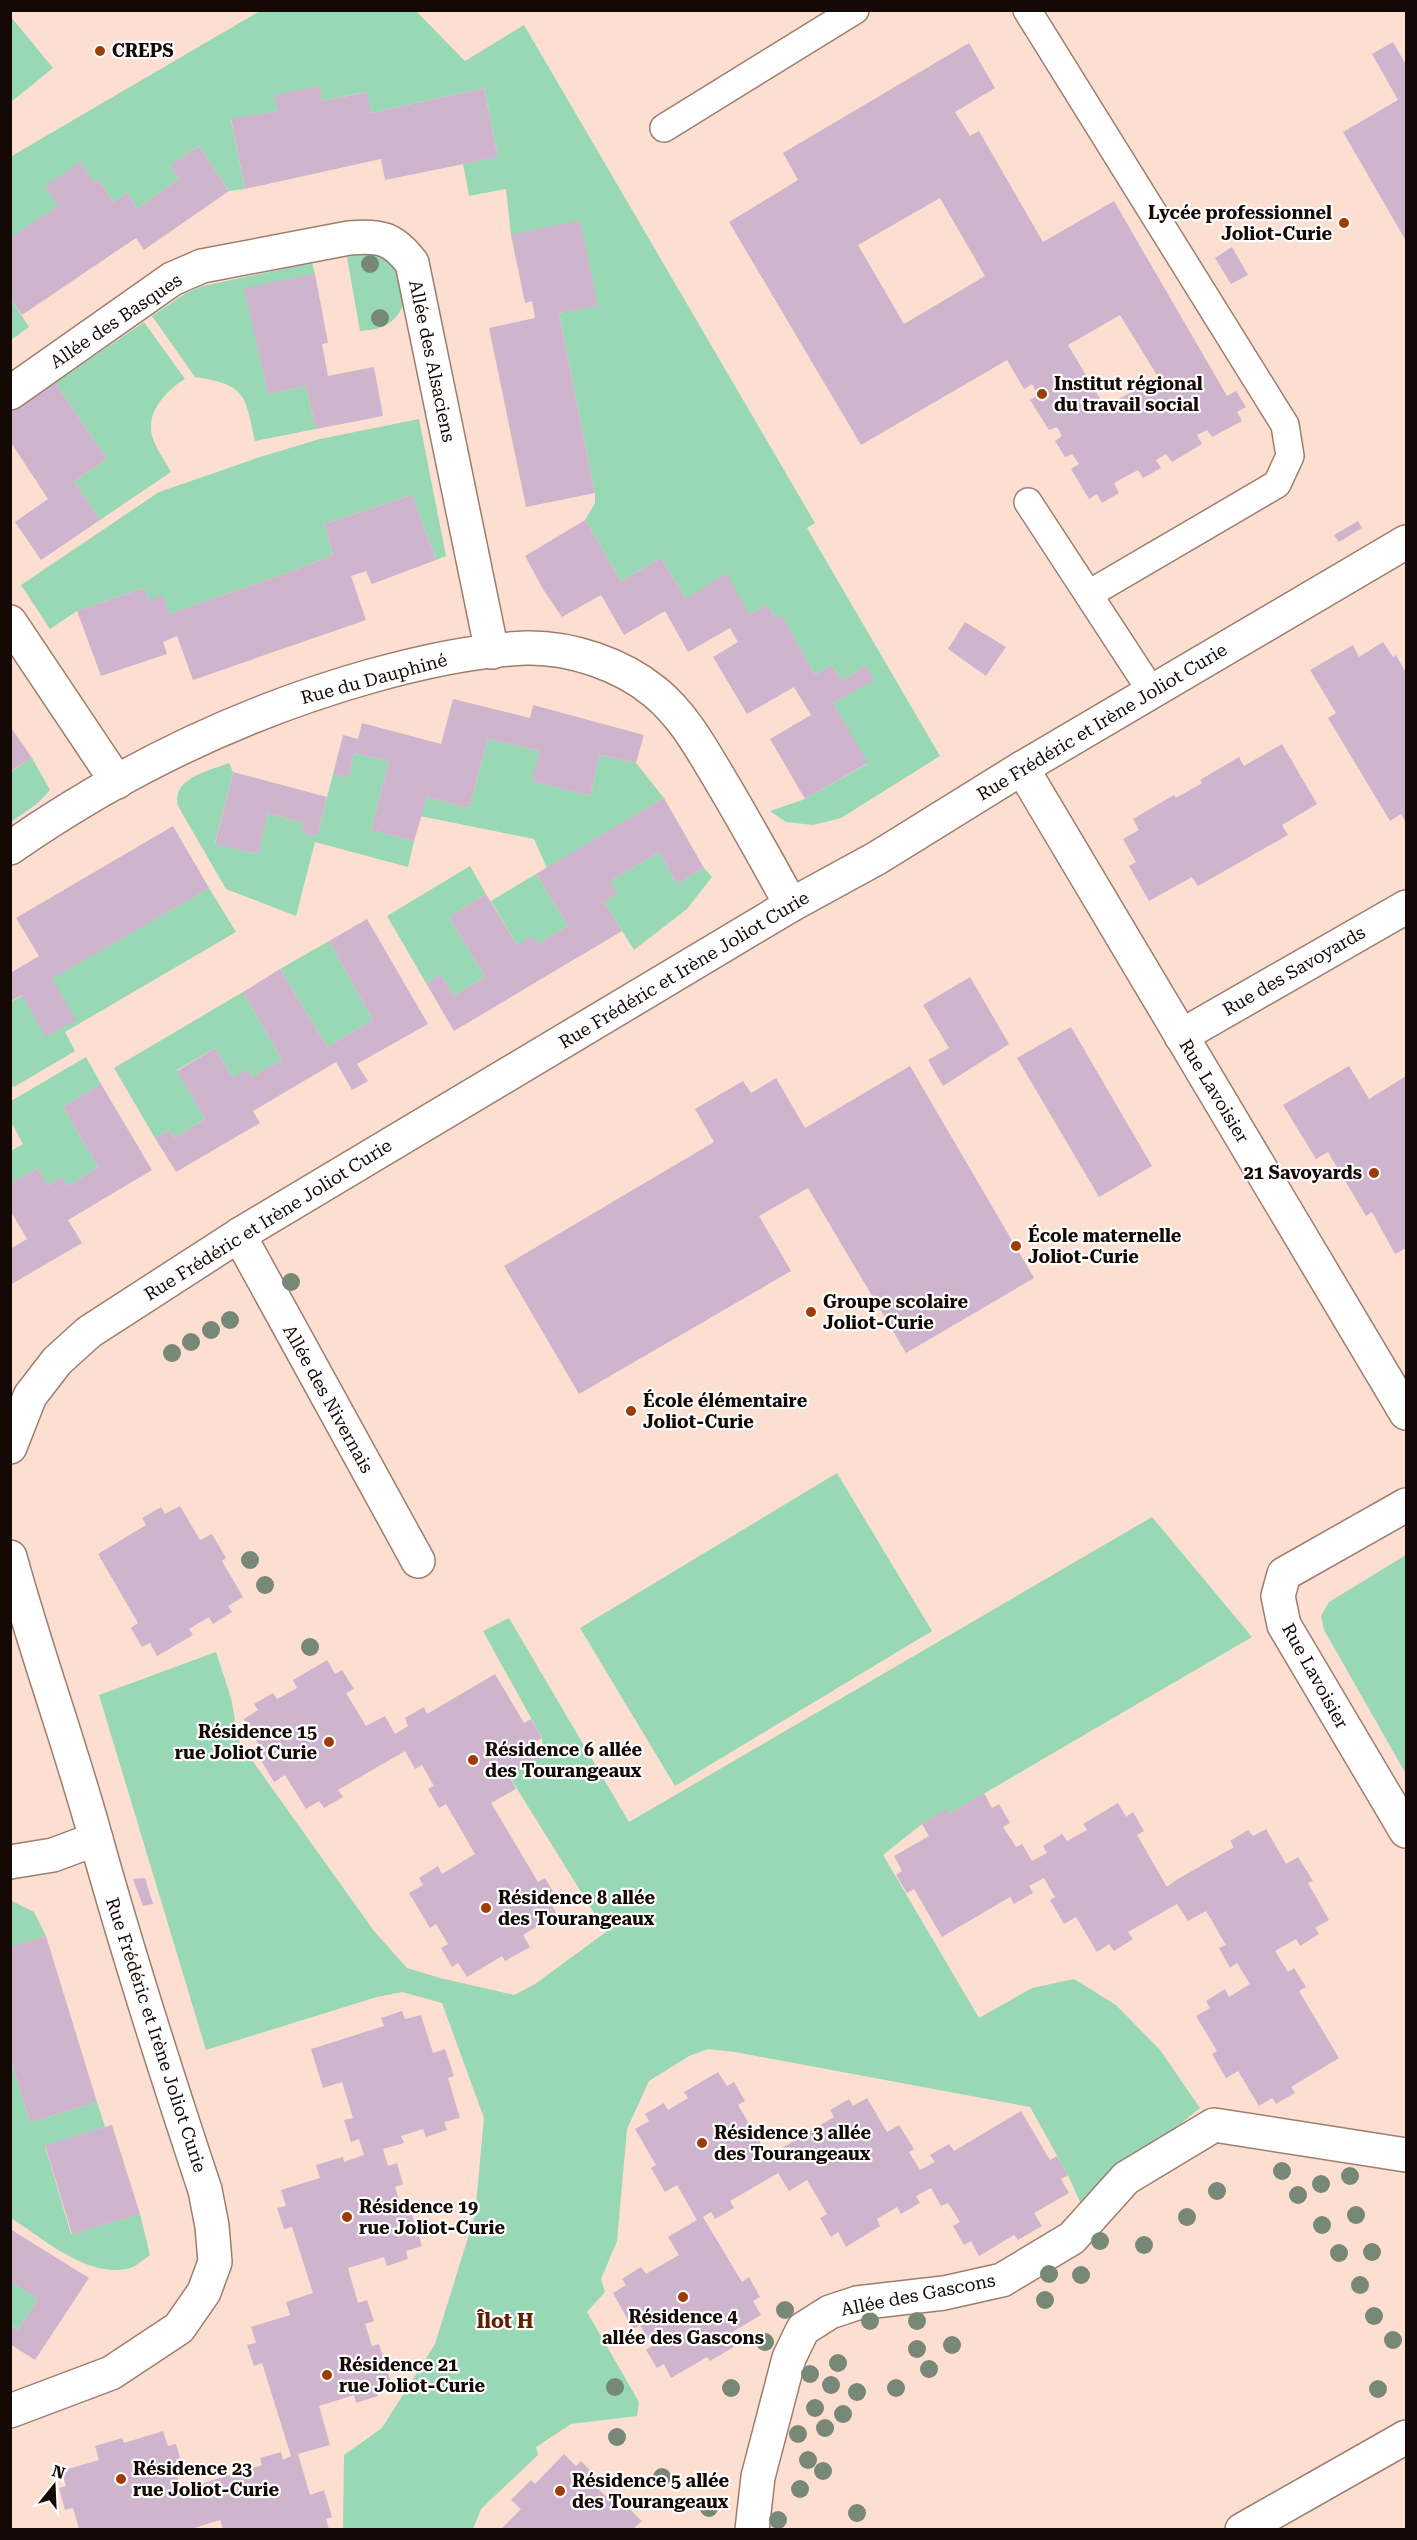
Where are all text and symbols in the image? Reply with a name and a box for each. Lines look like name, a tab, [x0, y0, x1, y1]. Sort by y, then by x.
place label: CREPS	[112, 40, 174, 61]
marker: CREPS	[93, 44, 107, 58]
place label: Lycée professionnel Joliot-Curie	[1148, 202, 1332, 244]
marker: Lycée professionnel Joliot-Curie	[1337, 216, 1351, 230]
street label: Allée des Basques	[46, 269, 186, 372]
street label: Allée des Alsaciens	[405, 278, 460, 444]
place label: Institut régional du travail social	[1054, 373, 1203, 415]
marker: Institut régional du travail social	[1035, 387, 1049, 401]
street label: Rue Frédéric et Irène Joliot Curie	[973, 638, 1231, 805]
street label: Rue du Dauphiné	[298, 649, 449, 708]
street label: Rue Frédéric et Irène Joliot Curie	[555, 886, 813, 1053]
street label: Rue des Savoyards	[1219, 921, 1369, 1020]
street label: Rue Lavoisier	[1175, 1035, 1254, 1146]
street label: Rue Frédéric et Irène Joliot Curie	[140, 1134, 395, 1305]
place label: 21 Savoyards	[1244, 1162, 1362, 1183]
marker: 21 Savoyards	[1367, 1166, 1381, 1180]
place label: École maternelle Joliot-Curie	[1028, 1224, 1182, 1267]
marker: École maternelle Joliot-Curie	[1009, 1239, 1023, 1253]
place label: Groupe scolaire Joliot-Curie	[823, 1291, 969, 1333]
marker: Groupe scolaire Joliot-Curie	[804, 1305, 818, 1319]
street label: Allée des Nivernais	[279, 1321, 378, 1477]
place label: École élémentaire Joliot-Curie	[643, 1389, 808, 1432]
marker: École élémentaire Joliot-Curie	[624, 1404, 638, 1418]
street label: Rue Lavoisier	[1278, 1620, 1353, 1732]
place label: Résidence 15 rue Joliot Curie	[175, 1721, 317, 1763]
marker: Résidence 15 rue Joliot Curie	[322, 1735, 336, 1749]
place label: Résidence 6 allée des Tourangeaux	[485, 1739, 643, 1781]
marker: Résidence 6 allée des Tourangeaux	[466, 1753, 480, 1767]
place label: Résidence 8 allée des Tourangeaux	[498, 1887, 656, 1929]
street label: Rue Frédéric et Irène Joliot Curie	[102, 1895, 211, 2175]
marker: Résidence 8 allée des Tourangeaux	[479, 1901, 493, 1915]
place label: Résidence 3 allée des Tourangeaux	[714, 2122, 872, 2164]
marker: Résidence 3 allée des Tourangeaux	[695, 2136, 709, 2150]
place label: Résidence 19 rue Joliot-Curie	[359, 2196, 506, 2238]
marker: Résidence 19 rue Joliot-Curie	[340, 2210, 354, 2224]
street label: Allée des Gascons	[839, 2269, 997, 2320]
marker: Résidence 4 allée des Gascons	[676, 2290, 690, 2304]
place label: Résidence 4 allée des Gascons	[602, 2306, 764, 2348]
district label: Îlot H	[476, 2309, 534, 2333]
place label: Résidence 21 rue Joliot-Curie	[339, 2354, 486, 2396]
marker: Résidence 21 rue Joliot-Curie	[320, 2368, 334, 2382]
north arrow	[24, 2456, 84, 2516]
place label: Résidence 23 rue Joliot-Curie	[133, 2458, 280, 2500]
text: N	[50, 2461, 67, 2483]
place label: Résidence 5 allée des Tourangeaux	[572, 2470, 730, 2512]
marker: Résidence 23 rue Joliot-Curie	[114, 2472, 128, 2486]
marker: Résidence 5 allée des Tourangeaux	[553, 2484, 567, 2498]

